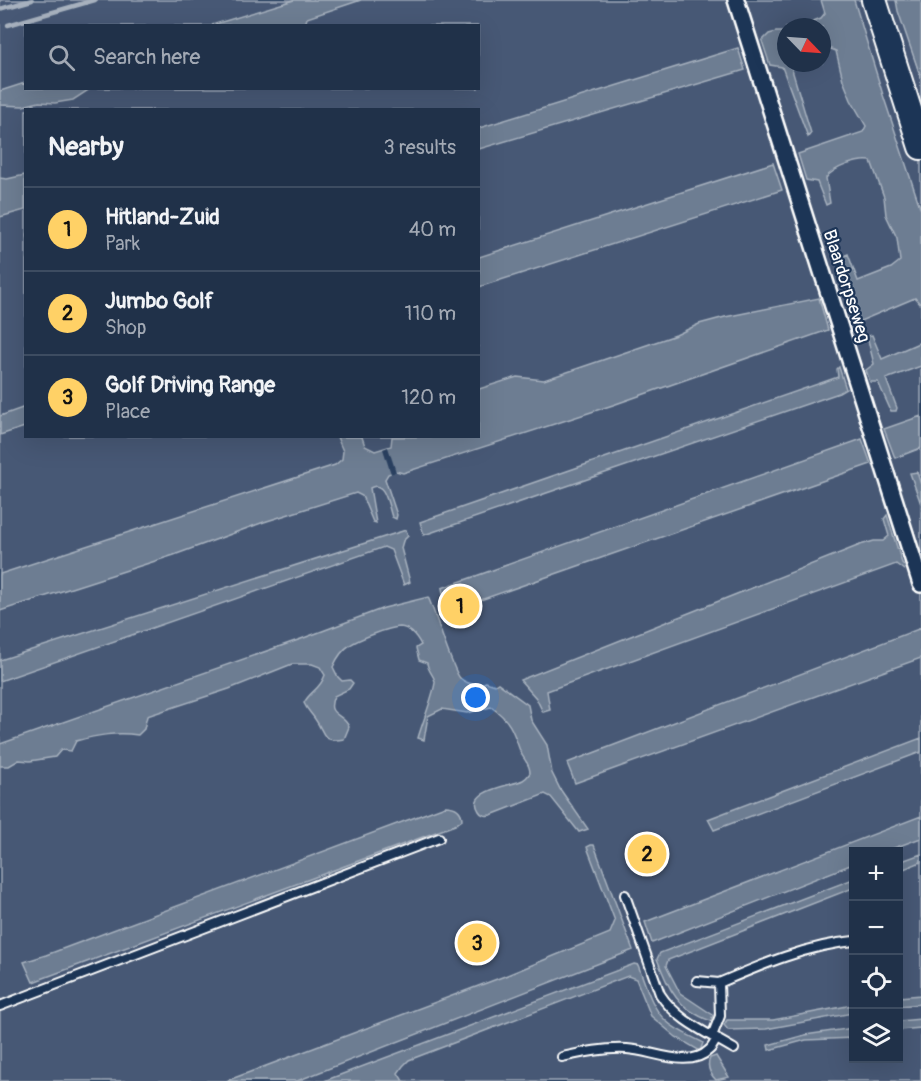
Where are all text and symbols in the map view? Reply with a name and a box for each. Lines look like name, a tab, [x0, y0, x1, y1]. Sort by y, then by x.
north arrow	[777, 18, 831, 72]
search box	[24, 24, 480, 90]
icon: search	[45, 41, 78, 74]
text: Search here	[93, 43, 200, 71]
text: Nearby	[48, 131, 124, 163]
text: 3 results	[384, 135, 456, 160]
text: Hitland-Zuid	[105, 203, 220, 231]
text: 1	[64, 217, 71, 242]
text: 40 m	[409, 217, 456, 242]
street label: Blaardorpseweg	[817, 227, 876, 346]
text: Park	[105, 231, 140, 256]
text: Jumbo Golf	[105, 287, 213, 315]
text: 2	[62, 301, 73, 326]
text: 110 m	[405, 301, 456, 326]
text: Shop	[105, 315, 146, 340]
text: Golf Driving Range	[105, 371, 275, 399]
text: 3	[62, 385, 73, 410]
text: 120 m	[401, 385, 456, 410]
text: Place	[105, 399, 150, 424]
pin: 1	[440, 584, 480, 628]
your location	[461, 683, 490, 712]
pin: 2	[628, 832, 666, 876]
map controls	[849, 847, 903, 1063]
button: +	[849, 847, 903, 901]
button: −	[849, 901, 903, 955]
pin: 3	[458, 920, 496, 966]
button: locate	[849, 955, 903, 1009]
button: layers	[849, 1009, 903, 1063]

